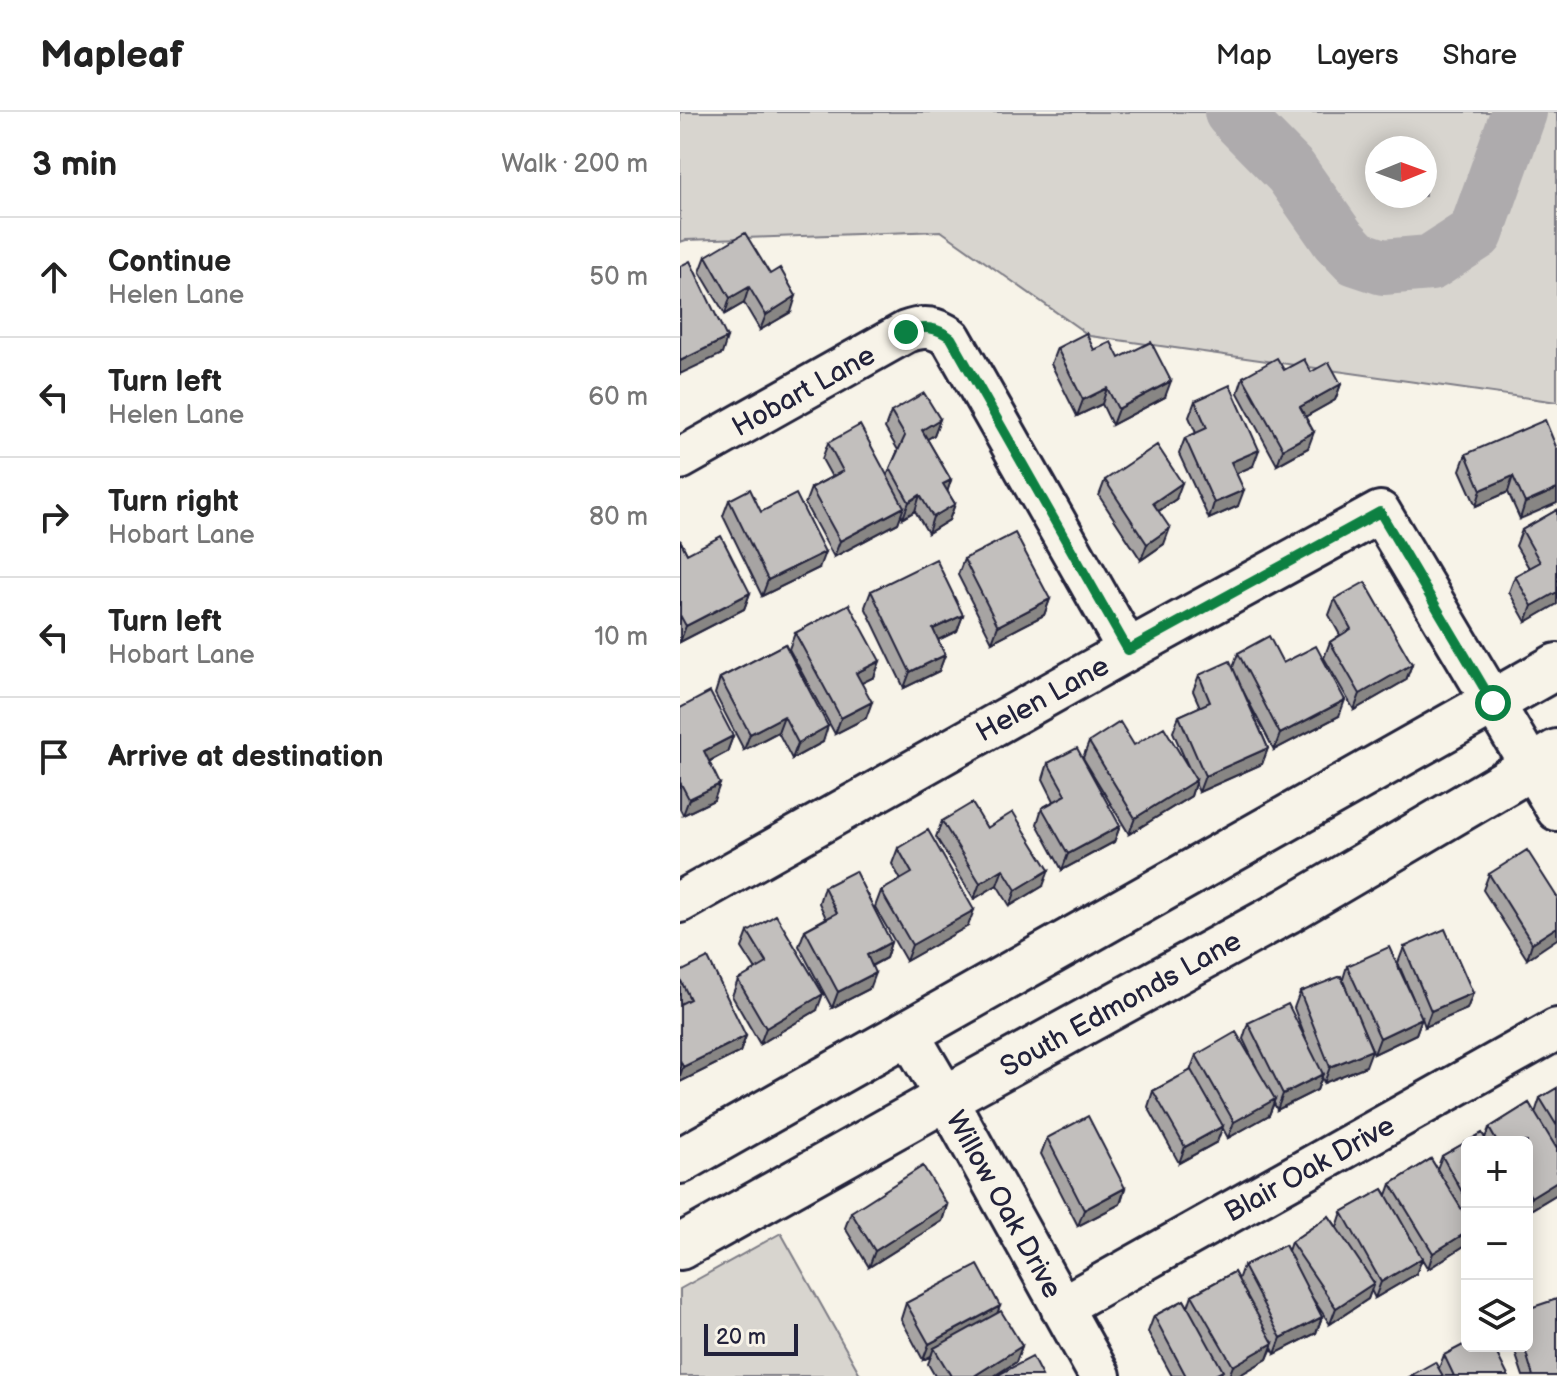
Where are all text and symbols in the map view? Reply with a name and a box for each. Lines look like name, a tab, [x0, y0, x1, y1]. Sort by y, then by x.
text: Mapleaf	[40, 33, 184, 78]
text: Map	[1216, 39, 1272, 72]
text: Layers	[1316, 39, 1399, 72]
text: Share	[1443, 39, 1517, 72]
north arrow	[1365, 136, 1437, 208]
text: 3 min	[32, 144, 117, 185]
text: Walk · 200 m	[501, 149, 648, 180]
text: Continue	[108, 244, 231, 280]
icon: ahead	[32, 255, 76, 299]
text: 50 m	[589, 262, 648, 293]
text: Helen Lane	[108, 280, 244, 311]
route end	[888, 314, 924, 350]
street label: Hobart Lane	[727, 339, 881, 444]
text: Turn left	[108, 364, 222, 400]
icon: left	[32, 375, 76, 419]
text: 60 m	[588, 382, 648, 413]
text: Helen Lane	[108, 400, 244, 431]
text: Turn right	[108, 484, 239, 520]
icon: right	[32, 495, 76, 539]
text: 80 m	[589, 502, 648, 533]
text: Hobart Lane	[108, 520, 255, 551]
text: Turn left	[108, 604, 222, 640]
icon: left	[32, 615, 76, 659]
text: 10 m	[594, 622, 648, 653]
text: Hobart Lane	[108, 640, 255, 671]
street label: Helen Lane	[971, 649, 1115, 749]
route start	[1475, 685, 1511, 721]
icon: arrive	[32, 735, 76, 779]
text: Arrive at destination	[108, 739, 384, 775]
street label: South Edmonds Lane	[995, 924, 1247, 1084]
street label: Willow Oak Drive	[939, 1105, 1069, 1304]
street label: Blair Oak Drive	[1219, 1109, 1400, 1230]
map controls	[1461, 1136, 1533, 1352]
button: +	[1461, 1136, 1533, 1208]
button: −	[1461, 1208, 1533, 1280]
button: layers	[1461, 1280, 1533, 1352]
scale bar	[704, 1320, 798, 1356]
text: 20 m	[716, 1324, 766, 1351]

